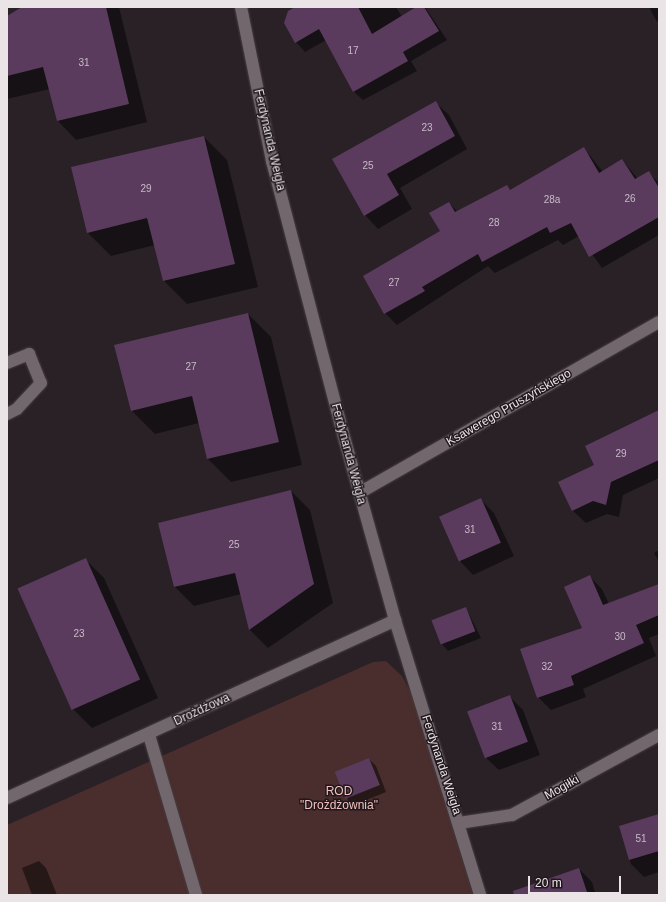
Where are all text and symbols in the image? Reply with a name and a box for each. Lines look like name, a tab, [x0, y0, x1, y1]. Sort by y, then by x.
house number: 17	[347, 45, 359, 57]
house number: 31	[78, 57, 90, 69]
street label: Ferdynanda Weigla	[250, 88, 288, 192]
house number: 23	[421, 122, 433, 134]
house number: 25	[362, 160, 374, 172]
house number: 29	[140, 183, 152, 195]
house number: 26	[624, 193, 636, 205]
house number: 28a	[544, 194, 560, 206]
house number: 28	[488, 217, 500, 229]
house number: 27	[388, 277, 400, 289]
house number: 27	[185, 361, 197, 373]
street label: Ksawerego Pruszyńskiego	[444, 366, 574, 450]
street label: Ferdynanda Weigla	[328, 402, 368, 506]
house number: 29	[615, 448, 627, 460]
house number: 31	[464, 524, 476, 536]
house number: 25	[228, 539, 240, 551]
house number: 23	[73, 628, 85, 640]
house number: 30	[614, 631, 626, 643]
house number: 32	[541, 661, 553, 673]
street label: Drożdżowa	[172, 691, 232, 729]
street label: Ferdynanda Weigla	[418, 713, 464, 817]
house number: 31	[491, 721, 503, 733]
street label: Mogiłki	[542, 773, 582, 803]
park label: ROD "Drożdżownia"	[300, 785, 378, 813]
house number: 51	[635, 833, 647, 845]
scale bar	[530, 868, 623, 894]
text: 20 m	[535, 876, 562, 890]

